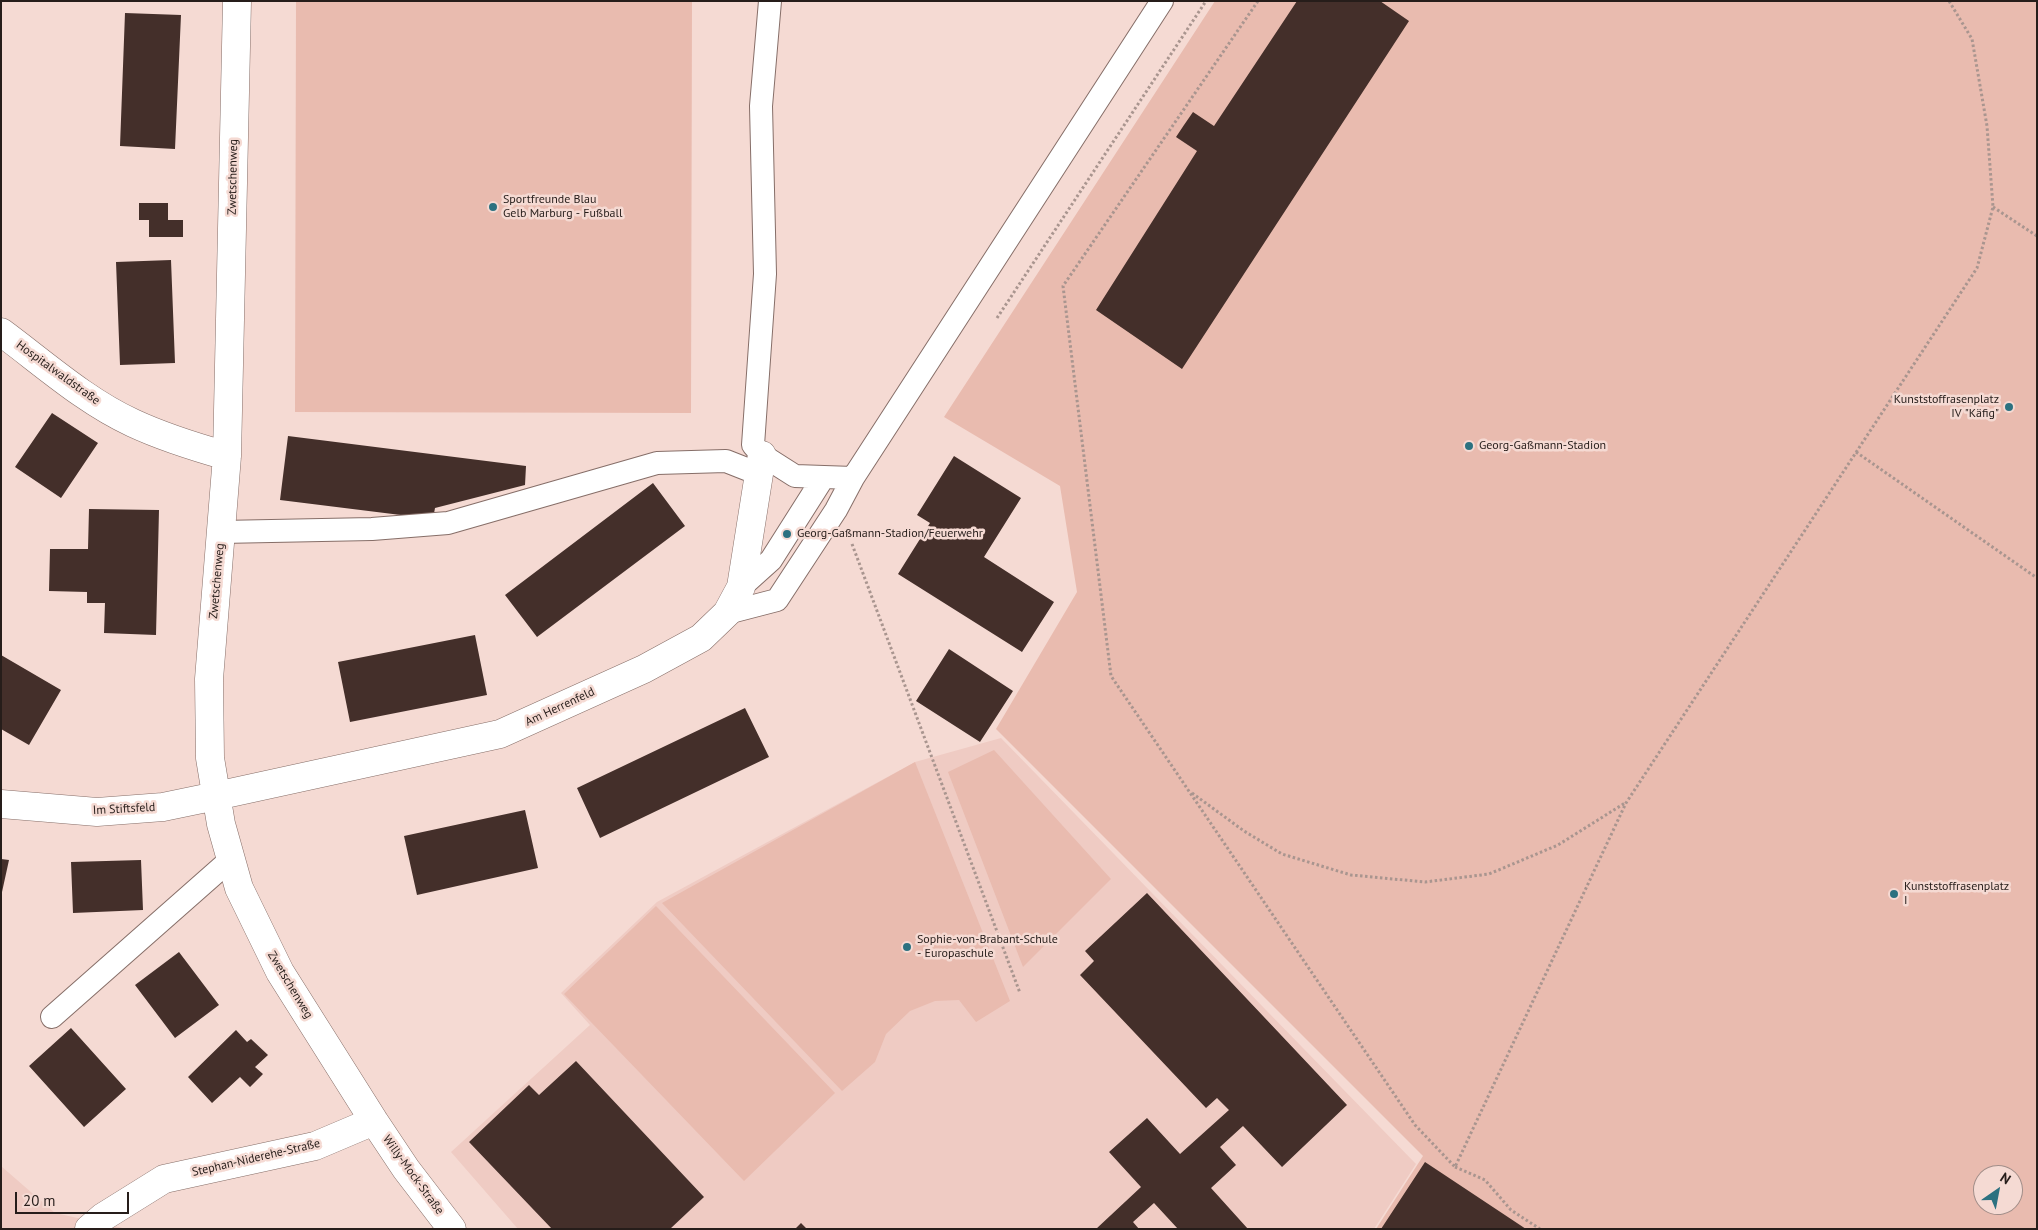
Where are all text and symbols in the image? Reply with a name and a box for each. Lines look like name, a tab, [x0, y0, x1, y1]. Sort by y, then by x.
street label: Zwetschenweg	[225, 139, 241, 215]
place label: Sportfreunde Blau Gelb Marburg - Fußball	[503, 193, 623, 221]
marker: Sportfreunde Blau Gelb Marburg - Fußball	[487, 201, 499, 213]
street label: Hospitalwaldstraße	[13, 338, 103, 408]
place label: Kunststoffrasenplatz IV "Käfig"	[1894, 393, 1999, 421]
marker: Kunststoffrasenplatz IV "Käfig"	[2003, 401, 2015, 413]
place label: Georg-Gaßmann-Stadion	[1479, 439, 1606, 453]
marker: Georg-Gaßmann-Stadion	[1463, 440, 1475, 452]
place label: Georg-Gaßmann-Stadion/Feuerwehr	[797, 527, 983, 541]
marker: Georg-Gaßmann-Stadion/Feuerwehr	[781, 528, 793, 540]
street label: Zwetschenweg	[207, 543, 227, 619]
street label: Am Herrenfeld	[523, 685, 597, 729]
street label: Im Stiftsfeld	[92, 800, 156, 818]
place label: Kunststoffrasenplatz I	[1904, 880, 2009, 908]
marker: Kunststoffrasenplatz I	[1888, 888, 1900, 900]
place label: Sophie-von-Brabant-Schule - Europaschule	[917, 933, 1058, 961]
marker: Sophie-von-Brabant-Schule - Europaschule	[901, 941, 913, 953]
street label: Zwetschenweg	[264, 949, 316, 1021]
street label: Willy-Mock-Straße	[379, 1133, 447, 1217]
street label: Stephan-Niderehe-Straße	[191, 1136, 321, 1180]
north arrow	[1973, 1165, 2023, 1215]
text: N	[1997, 1168, 2014, 1188]
scale bar	[18, 1182, 131, 1214]
text: 20 m	[23, 1191, 56, 1210]

